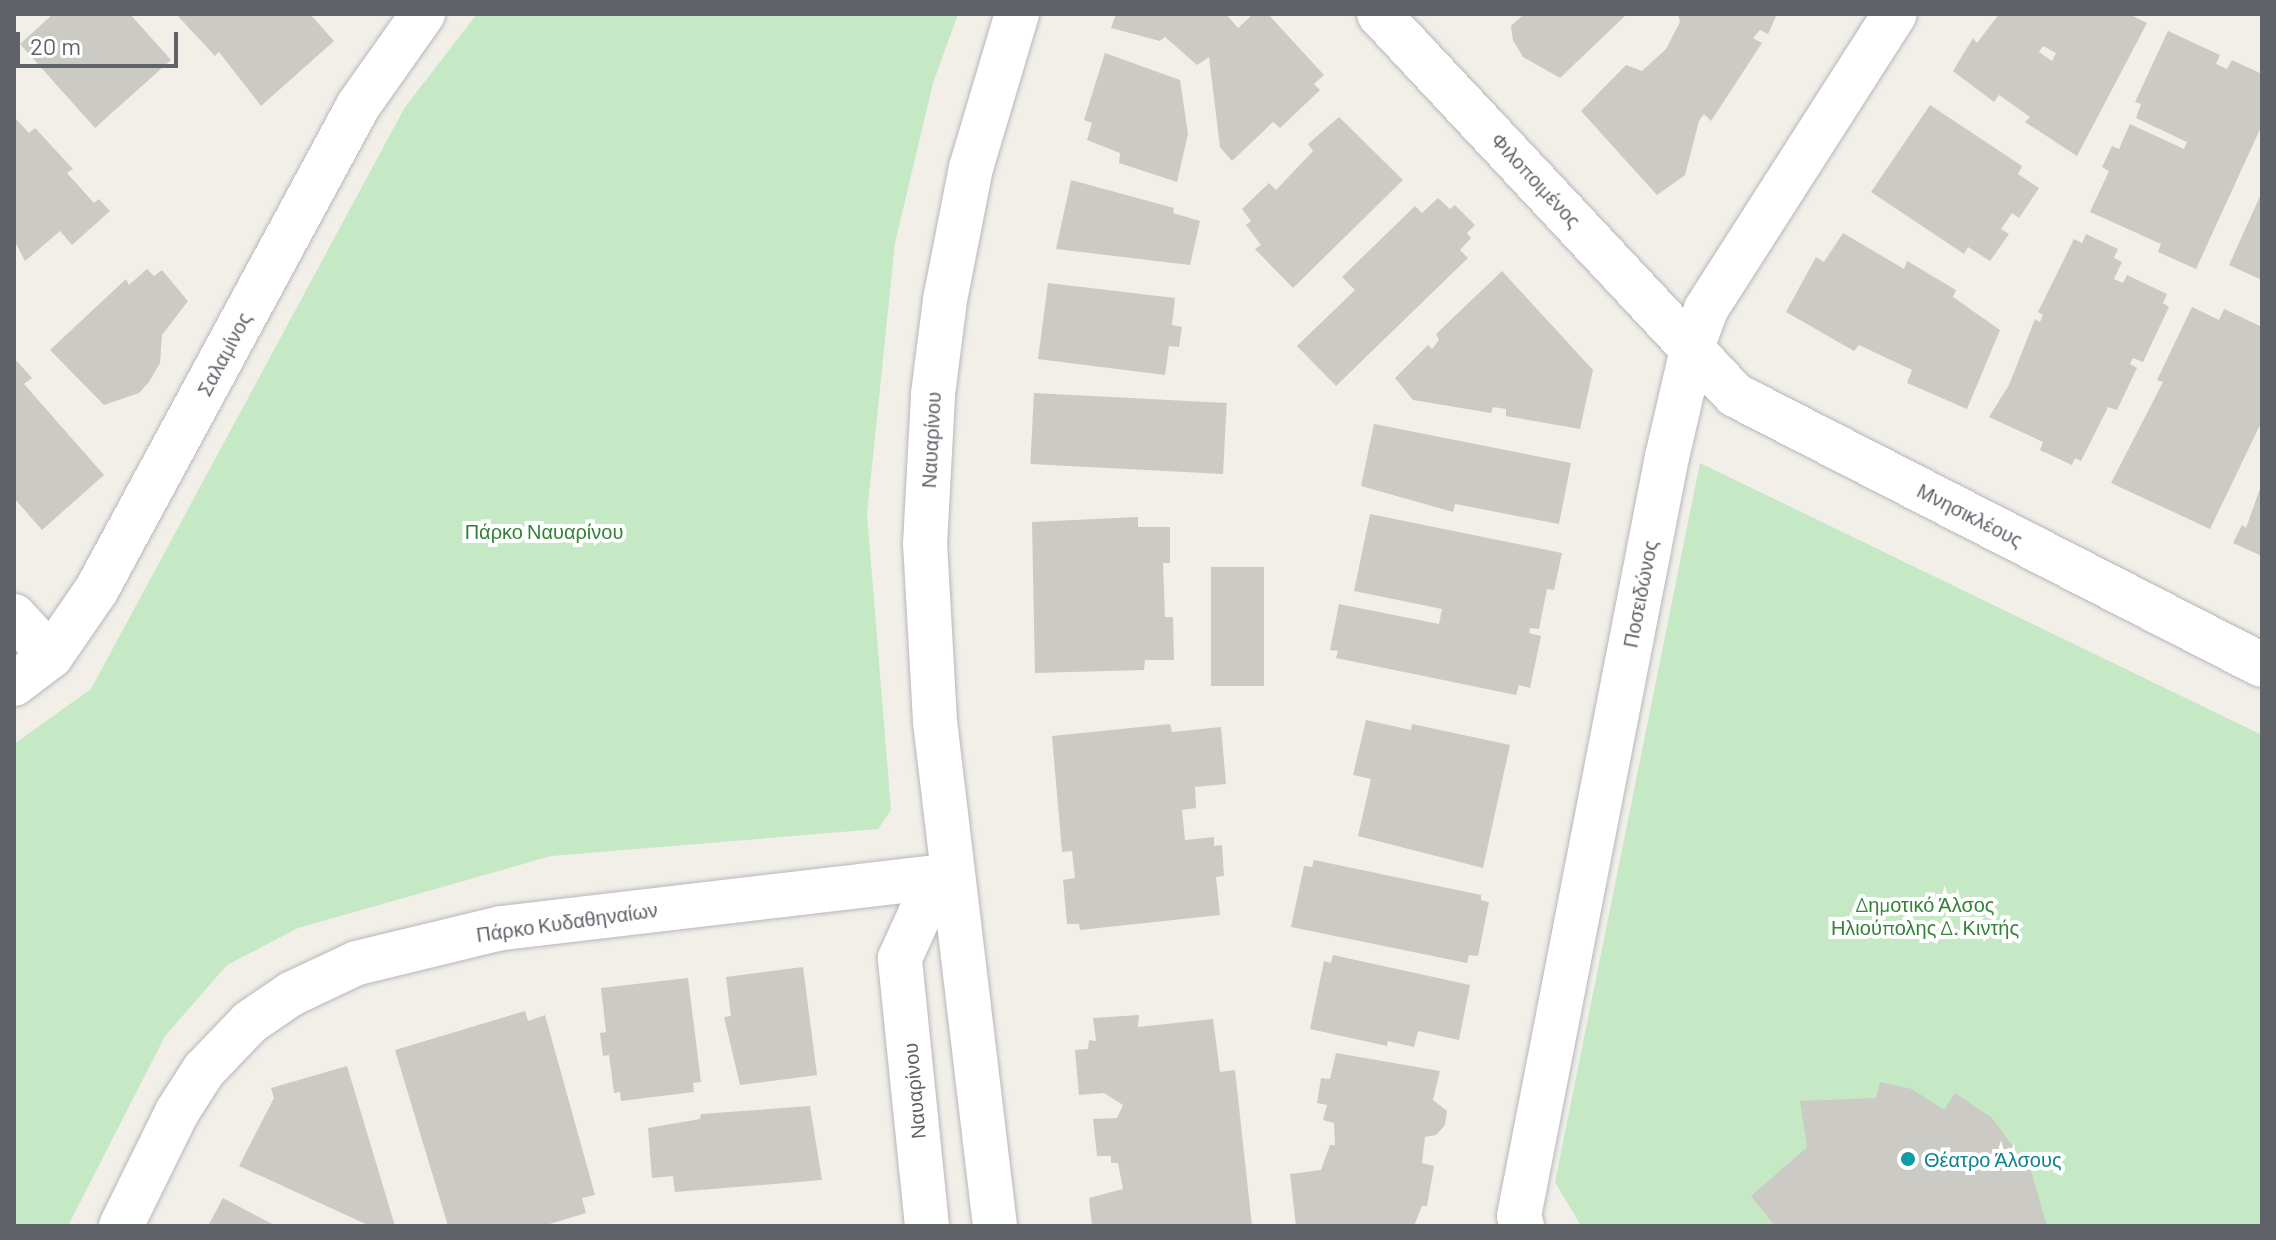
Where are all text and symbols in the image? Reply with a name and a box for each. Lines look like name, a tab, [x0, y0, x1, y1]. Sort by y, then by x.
scale bar	[20, 16, 182, 66]
text: 20 m	[30, 31, 81, 60]
street label: Φιλοποιμένος	[1486, 128, 1586, 232]
street label: Σαλαμίνος	[192, 308, 256, 400]
street label: Ναυαρίνου	[916, 391, 946, 489]
street label: Μνησικλέους	[1913, 478, 2027, 552]
park label: Πάρκο Ναυαρίνου	[465, 519, 623, 543]
street label: Ποσειδώνος	[1618, 538, 1662, 650]
park label: Δημοτικό Άλσος Ηλιούπολης Δ. Κιντής	[1831, 892, 2019, 939]
street label: Πάρκο Κυδαθηναίων	[475, 897, 659, 947]
street label: Ναυαρίνου	[898, 1042, 930, 1140]
place label: Θέατρο Άλσους	[1924, 1147, 2062, 1171]
marker: Θέατρο Άλσους	[1899, 1150, 1917, 1168]

